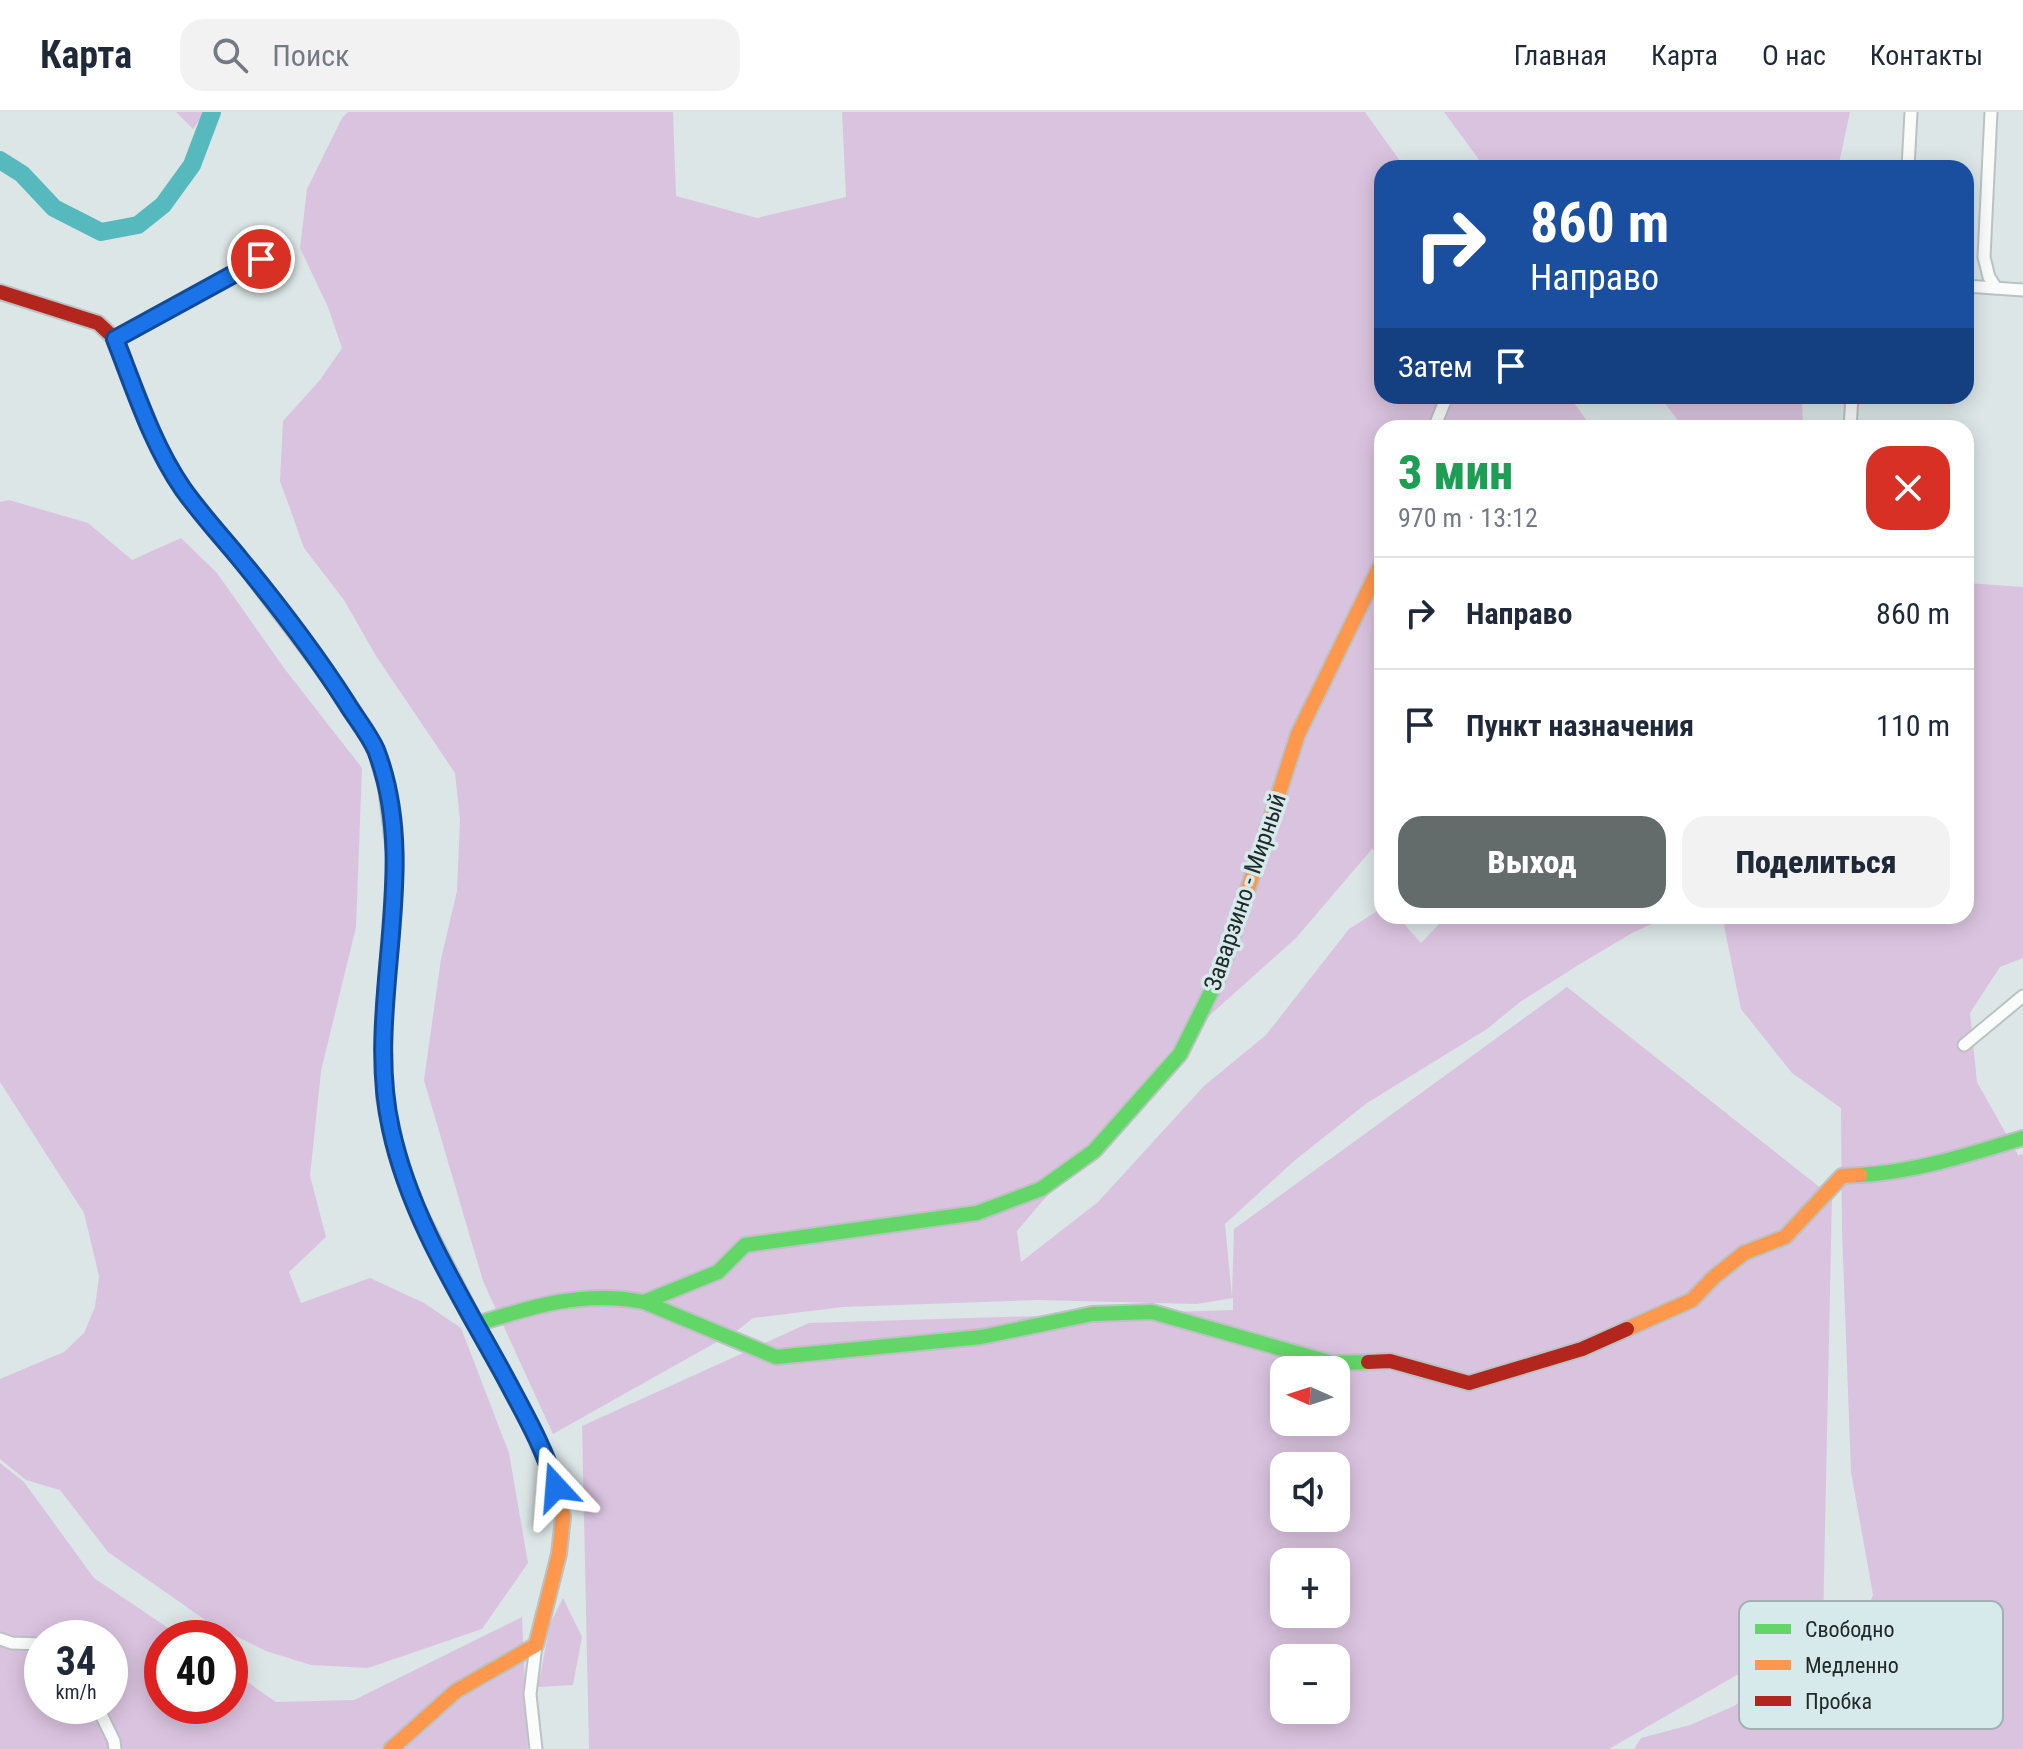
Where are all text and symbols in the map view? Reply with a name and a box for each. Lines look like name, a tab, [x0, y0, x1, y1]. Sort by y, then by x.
search box	[180, 19, 740, 91]
text: Карта	[40, 33, 132, 77]
icon: search	[208, 33, 252, 77]
text: Поиск	[272, 38, 349, 73]
text: Главная	[1514, 39, 1607, 72]
text: Карта	[1651, 39, 1718, 72]
text: О нас	[1762, 39, 1826, 72]
text: Контакты	[1870, 39, 1983, 72]
text: 860 m	[1530, 190, 1669, 256]
icon: right	[1398, 192, 1502, 296]
pin	[227, 225, 295, 293]
icon: arrive	[239, 237, 283, 281]
text: Направо	[1530, 257, 1659, 299]
icon: arrive	[1489, 344, 1533, 388]
text: Затем	[1398, 349, 1473, 384]
text: 3 мин	[1398, 444, 1513, 501]
button: close	[1866, 446, 1950, 530]
text: 970 m · 13:12	[1398, 503, 1538, 533]
icon: right	[1398, 591, 1442, 635]
text: Направо	[1466, 596, 1572, 631]
text: 860 m	[1876, 596, 1950, 631]
icon: arrive	[1398, 703, 1442, 747]
text: Пункт назначения	[1466, 708, 1694, 743]
text: 110 m	[1876, 708, 1950, 743]
street label: Заварзино - Мирный	[1198, 790, 1292, 994]
button: Выход	[1398, 816, 1666, 908]
button: Поделиться	[1682, 816, 1950, 908]
north arrow	[1270, 1356, 1350, 1436]
map controls	[1270, 1356, 1350, 1724]
position arrow	[514, 1445, 598, 1529]
button: sound	[1270, 1452, 1350, 1532]
button: +	[1270, 1548, 1350, 1628]
legend	[1739, 1601, 2003, 1729]
text: Свободно	[1805, 1617, 1895, 1642]
speed limit sign: 40	[144, 1620, 248, 1724]
text: 34	[56, 1638, 96, 1685]
button: −	[1270, 1644, 1350, 1724]
text: Медленно	[1805, 1653, 1899, 1678]
text: km/h	[55, 1680, 97, 1704]
text: Пробка	[1805, 1689, 1872, 1714]

